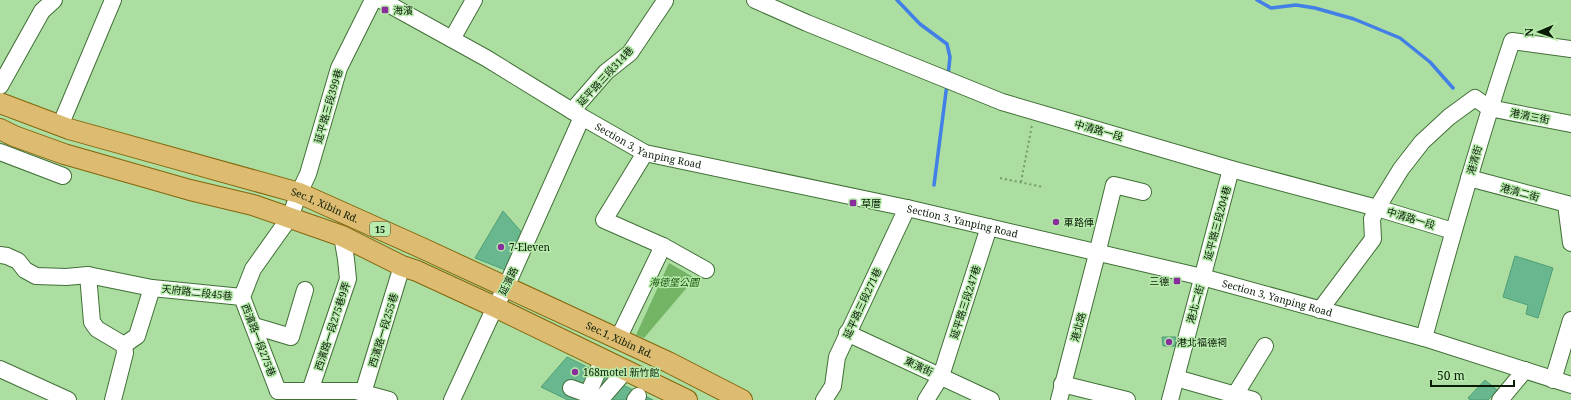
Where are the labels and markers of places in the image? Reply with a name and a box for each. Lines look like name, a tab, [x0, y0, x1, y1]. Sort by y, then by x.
place label: 海濱	[393, 3, 413, 17]
marker: 海濱	[380, 5, 390, 15]
place label: 草厝	[861, 196, 881, 210]
marker: 草厝	[848, 198, 858, 208]
place label: 車路俥	[1064, 215, 1094, 229]
marker: 車路俥	[1051, 217, 1061, 227]
place label: 7-Eleven	[509, 240, 551, 254]
marker: 7-Eleven	[496, 242, 506, 252]
place label: 三德	[1149, 274, 1169, 288]
marker: 三德	[1172, 276, 1182, 286]
place label: 港北福德祠	[1177, 335, 1227, 349]
marker: 港北福德祠	[1164, 337, 1174, 347]
place label: 168motel 新竹館	[583, 365, 660, 379]
marker: 168motel 新竹館	[570, 367, 580, 377]

